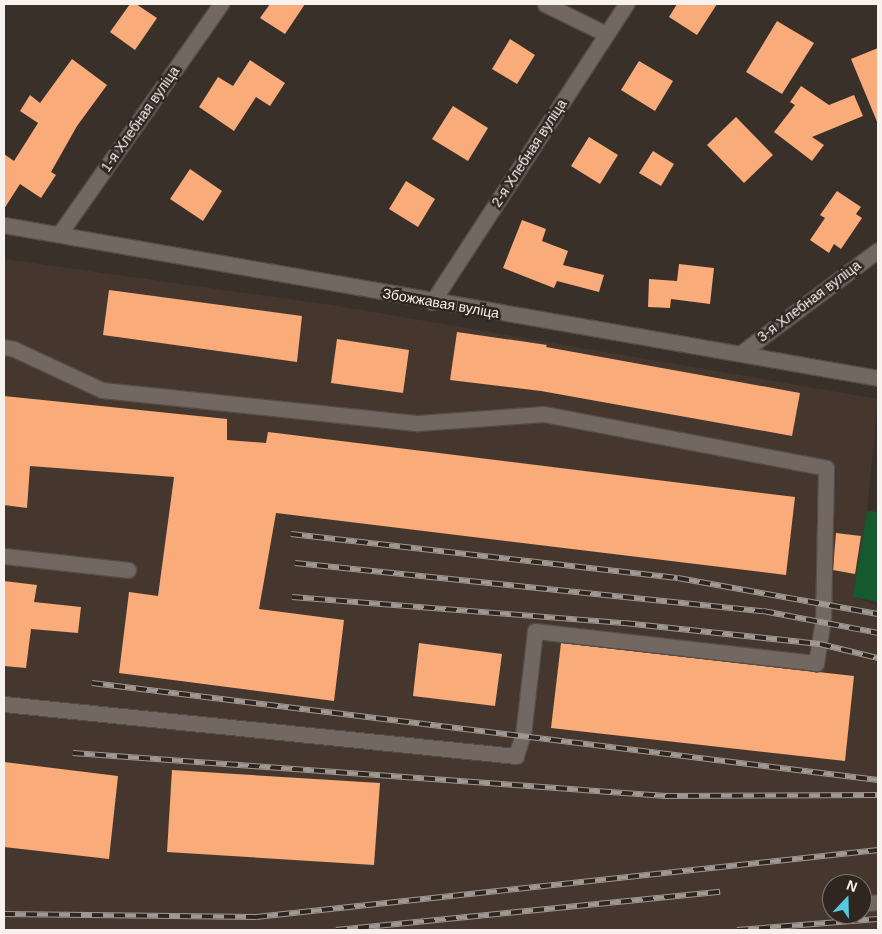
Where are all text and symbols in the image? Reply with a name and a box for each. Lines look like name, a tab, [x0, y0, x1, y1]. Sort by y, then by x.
street label: 1-я Хлебная вуліца	[97, 63, 183, 175]
street label: 2-я Хлебная вуліца	[488, 96, 570, 210]
street label: 3-я Хлебная вуліца	[754, 257, 864, 345]
street label: Збожжавая вуліца	[381, 284, 501, 322]
north arrow	[822, 874, 872, 924]
text: N	[844, 877, 860, 895]

